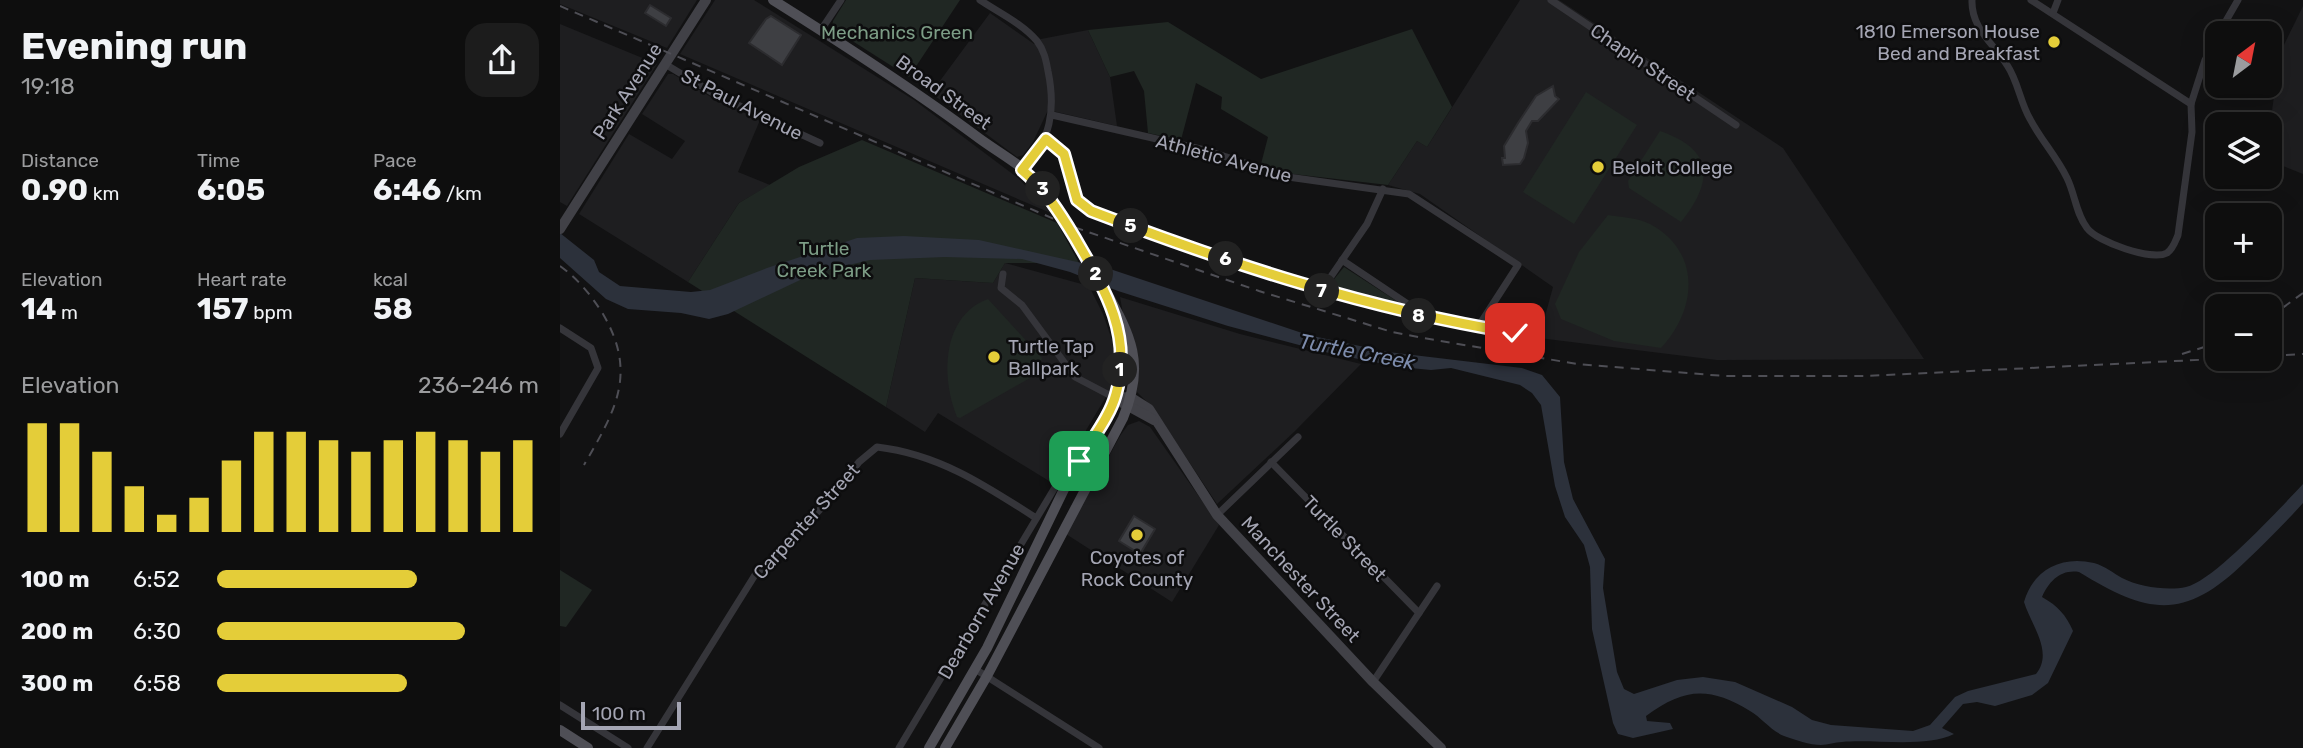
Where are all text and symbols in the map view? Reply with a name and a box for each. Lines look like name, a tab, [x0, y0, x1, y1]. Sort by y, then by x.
street label: Chapin Street	[1586, 19, 1700, 106]
place label: 1810 Emerson House Bed and Breakfast	[1856, 20, 2041, 65]
park label: Mechanics Green	[821, 21, 973, 44]
north arrow	[2205, 21, 2282, 98]
map controls	[2205, 21, 2282, 371]
text: Evening run	[21, 23, 247, 69]
button: share	[465, 23, 539, 97]
marker: 1810 Emerson House Bed and Breakfast	[2046, 34, 2062, 50]
street label: Park Avenue	[588, 39, 667, 144]
street label: Broad Street	[892, 50, 996, 135]
street label: St Paul Avenue	[677, 64, 806, 145]
text: 19:18	[21, 72, 75, 100]
button: layers	[2205, 112, 2282, 189]
street label: Athletic Avenue	[1153, 129, 1294, 188]
text: Distance	[21, 149, 99, 172]
text: Time	[197, 149, 240, 172]
text: Pace	[373, 149, 417, 172]
place label: Beloit College	[1612, 156, 1733, 179]
marker: Beloit College	[1590, 159, 1606, 175]
text: 0.90	[21, 172, 88, 208]
text: 6:05	[197, 172, 265, 208]
text: 6:46	[373, 172, 441, 208]
pin: 3	[1026, 172, 1060, 206]
text: 3	[1036, 177, 1049, 200]
text: km	[88, 182, 120, 205]
text: /km	[441, 182, 482, 205]
button: +	[2205, 203, 2282, 280]
pin: 5	[1114, 208, 1148, 244]
text: 5	[1124, 214, 1137, 237]
park label: Turtle Creek Park	[777, 237, 872, 282]
pin: 6	[1208, 242, 1244, 276]
text: 6	[1219, 247, 1232, 270]
pin: 2	[1078, 256, 1114, 292]
text: 2	[1089, 262, 1102, 285]
text: Elevation	[21, 268, 102, 291]
text: Heart rate	[197, 268, 287, 291]
text: kcal	[373, 268, 408, 291]
pin: 7	[1304, 274, 1340, 308]
text: 7	[1316, 279, 1327, 302]
text: 14	[21, 291, 56, 327]
text: 157	[197, 291, 248, 327]
text: 58	[373, 291, 413, 327]
button: −	[2205, 294, 2282, 371]
pin: 8	[1402, 298, 1436, 334]
text: m	[56, 301, 78, 324]
text: bpm	[248, 301, 293, 324]
pin	[1485, 303, 1545, 363]
text: 8	[1412, 304, 1425, 327]
icon: check	[1496, 314, 1534, 352]
water label: Turtle Creek	[1297, 328, 1418, 375]
place label: Turtle Tap Ballpark	[1008, 335, 1094, 380]
marker: Turtle Tap Ballpark	[986, 349, 1002, 365]
pin: 1	[1102, 352, 1138, 388]
text: 1	[1115, 358, 1124, 381]
text: Elevation	[21, 371, 120, 399]
text: 236–246 m	[418, 371, 539, 399]
pin	[1049, 431, 1109, 491]
icon: arrive	[1060, 442, 1098, 480]
street label: Carpenter Street	[748, 458, 865, 584]
street label: Turtle Street	[1298, 491, 1392, 586]
street label: Manchester Street	[1236, 512, 1365, 648]
marker: Coyotes of Rock County	[1129, 527, 1145, 543]
street label: Dearborn Avenue	[933, 539, 1030, 683]
place label: Coyotes of Rock County	[1081, 546, 1193, 591]
text: 100 m	[21, 565, 90, 593]
text: 6:52	[133, 565, 180, 593]
text: 200 m	[21, 617, 93, 645]
text: 6:30	[133, 617, 181, 645]
text: 300 m	[21, 669, 93, 697]
text: 6:58	[133, 669, 181, 697]
scale bar	[581, 699, 681, 731]
text: 100 m	[592, 702, 646, 725]

